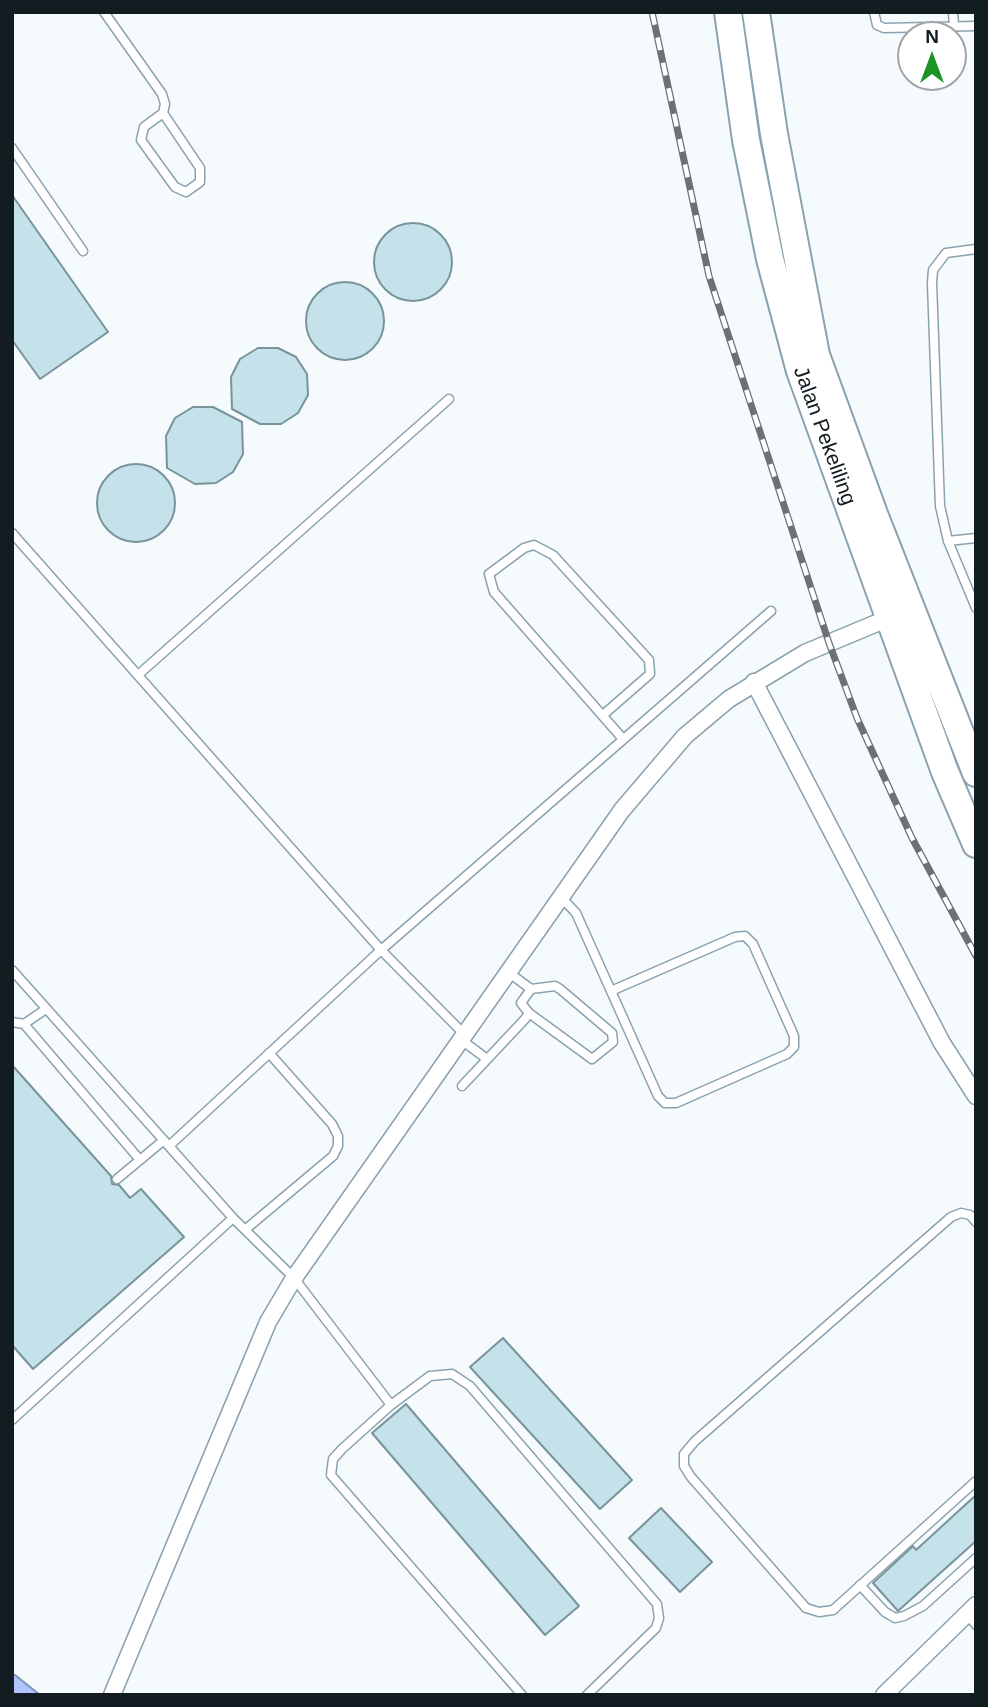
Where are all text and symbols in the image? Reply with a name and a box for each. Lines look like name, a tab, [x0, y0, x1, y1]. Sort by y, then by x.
north arrow	[897, 21, 967, 91]
text: N	[925, 26, 939, 47]
street label: Jalan Pekeliling	[787, 363, 861, 509]

